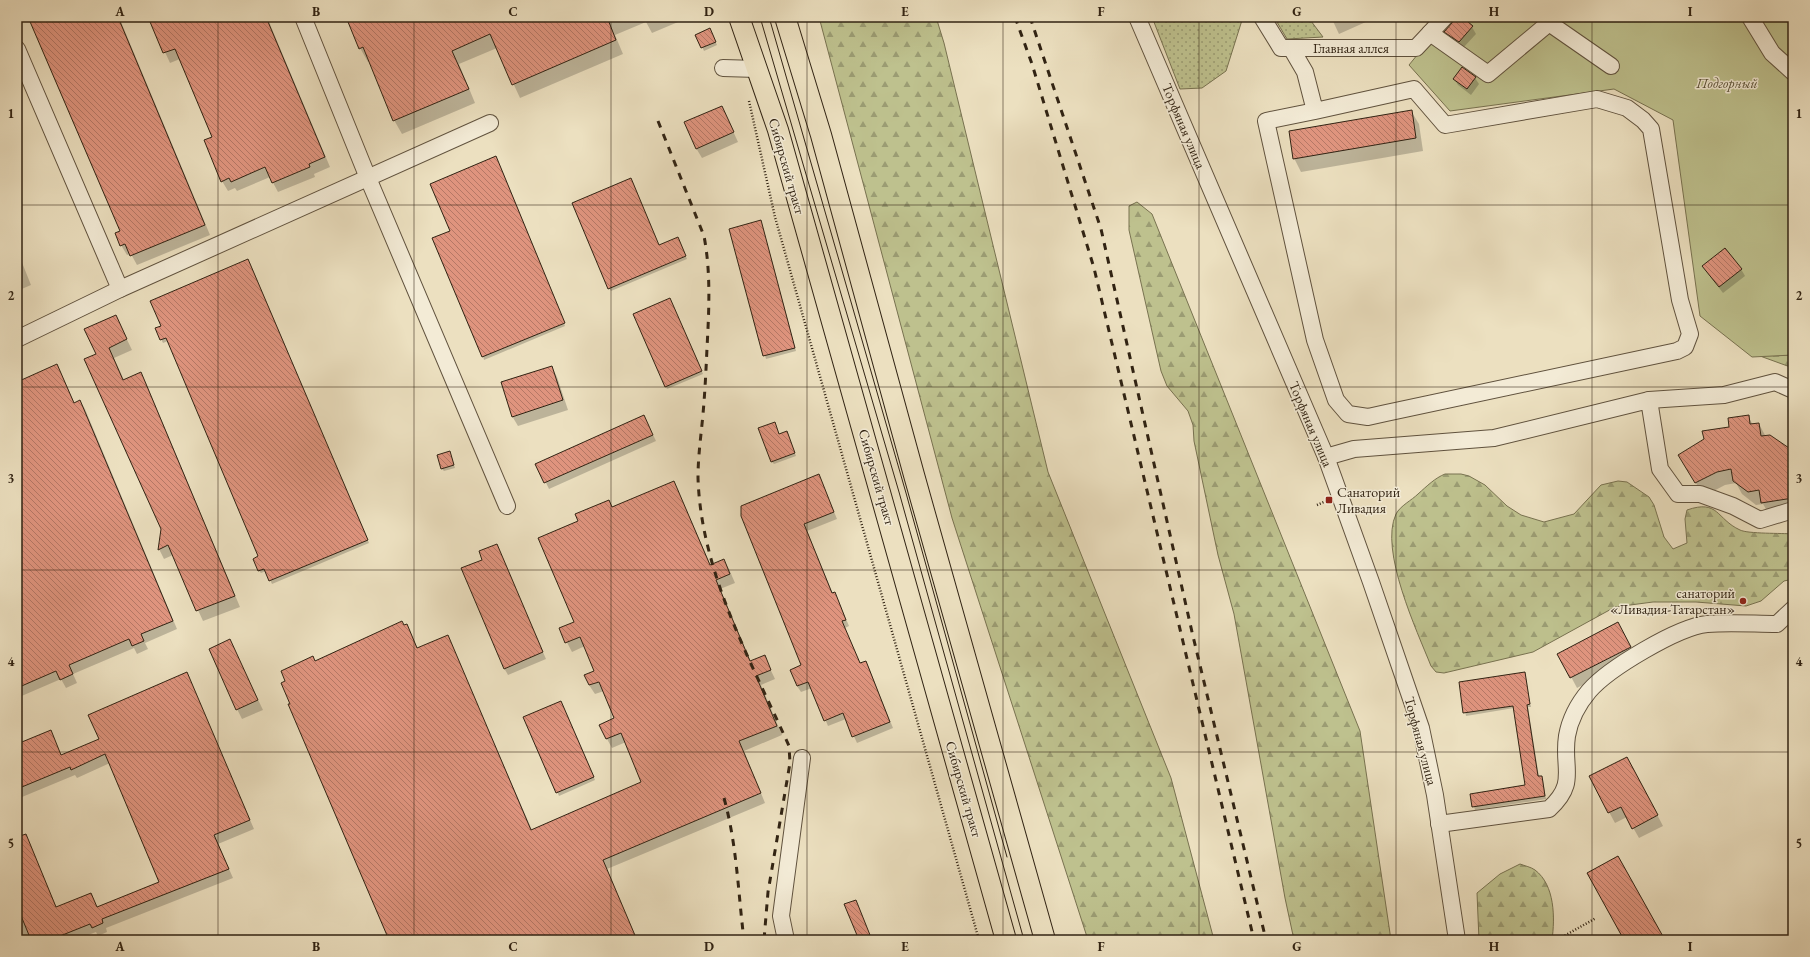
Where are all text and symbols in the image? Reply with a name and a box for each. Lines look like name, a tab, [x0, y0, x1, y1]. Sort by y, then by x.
text: A	[114, 3, 125, 20]
text: B	[312, 3, 320, 20]
text: C	[508, 3, 518, 20]
text: D	[704, 3, 714, 20]
text: E	[901, 3, 909, 20]
text: F	[1097, 3, 1105, 20]
text: G	[1292, 3, 1302, 20]
text: H	[1489, 3, 1500, 20]
text: I	[1688, 3, 1693, 20]
street label: Главная аллея	[1313, 39, 1389, 57]
park label: Подгорный	[1695, 74, 1758, 92]
street label: Торфяная улица	[1158, 81, 1210, 172]
text: 1	[8, 105, 15, 122]
text: 1	[1796, 105, 1803, 122]
street label: Сибирский тракт	[765, 116, 809, 216]
text: 2	[8, 287, 15, 304]
text: 2	[1796, 287, 1803, 304]
street label: Торфяная улица	[1285, 379, 1337, 470]
street label: Сибирский тракт	[855, 427, 899, 527]
text: 3	[8, 470, 15, 487]
text: 3	[1796, 470, 1803, 487]
place label: Санаторий Ливадия	[1337, 483, 1401, 517]
marker: Санаторий Ливадия	[1324, 495, 1334, 505]
place label: санаторий «Ливадия-Татарстан»	[1610, 584, 1736, 618]
marker: санаторий «Ливадия-Татарстан»	[1738, 596, 1748, 606]
text: 4	[8, 653, 15, 670]
text: 4	[1796, 653, 1803, 670]
street label: Торфяная улица	[1401, 695, 1442, 788]
street label: Сибирский тракт	[942, 739, 986, 839]
text: 5	[8, 835, 14, 852]
text: 5	[1796, 835, 1802, 852]
text: A	[114, 938, 125, 955]
text: B	[312, 938, 320, 955]
text: C	[508, 938, 518, 955]
text: D	[704, 938, 714, 955]
text: E	[901, 938, 909, 955]
text: F	[1097, 938, 1105, 955]
text: G	[1292, 938, 1302, 955]
text: H	[1489, 938, 1500, 955]
text: I	[1688, 938, 1693, 955]

